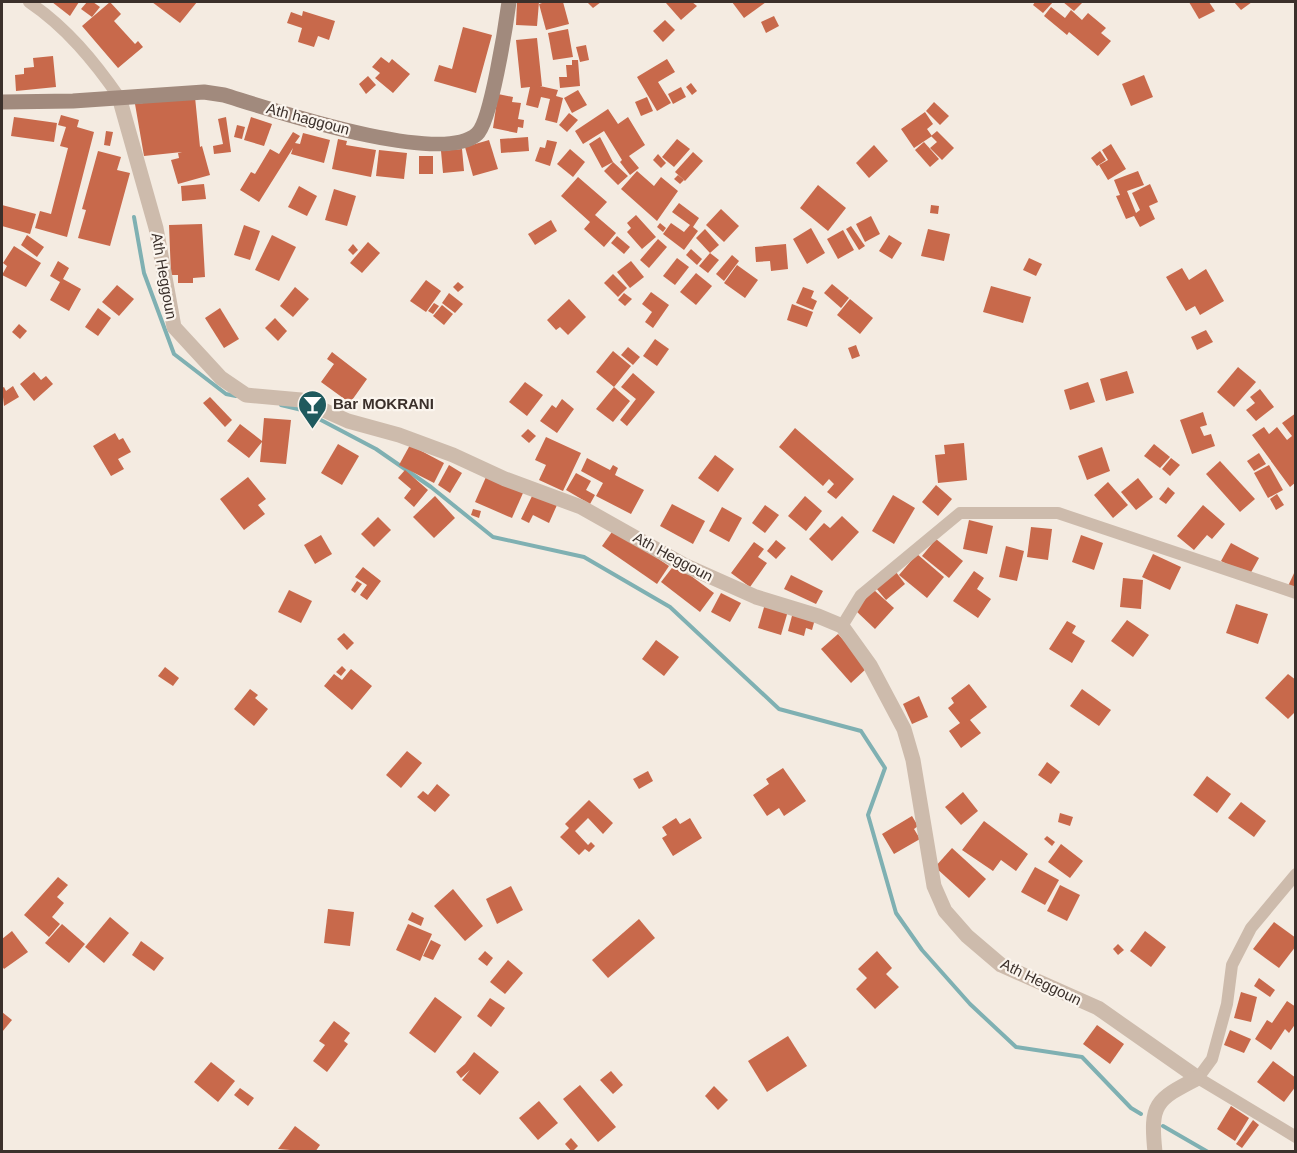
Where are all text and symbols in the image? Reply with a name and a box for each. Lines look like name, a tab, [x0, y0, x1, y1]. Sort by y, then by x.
street label: Ath haggoun	[265, 99, 351, 138]
street label: Ath Heggoun	[149, 231, 180, 321]
bar icon: Bar MOKRANI	[296, 388, 328, 430]
place label: Bar MOKRANI	[333, 395, 434, 412]
street label: Ath Heggoun	[631, 528, 716, 585]
street label: Ath Heggoun	[998, 955, 1084, 1008]

